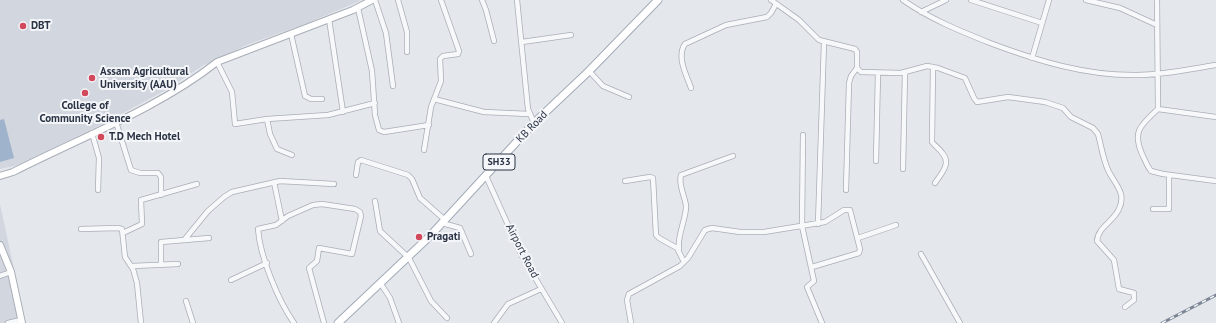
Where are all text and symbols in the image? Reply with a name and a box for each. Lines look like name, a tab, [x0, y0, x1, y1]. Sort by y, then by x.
place label: DBT	[31, 19, 51, 33]
marker: DBT	[18, 21, 28, 31]
place label: Assam Agricultural University (AAU)	[100, 65, 188, 91]
marker: Assam Agricultural University (AAU)	[87, 73, 97, 83]
marker: College of Community Science	[80, 88, 90, 98]
place label: College of Community Science	[39, 99, 131, 125]
street label: KB Road	[514, 108, 550, 146]
place label: T.D Mech Hotel	[109, 130, 180, 144]
marker: T.D Mech Hotel	[96, 132, 106, 142]
road number: SH33	[483, 154, 515, 170]
street label: Airport Road	[503, 222, 541, 280]
place label: Pragati	[427, 230, 460, 244]
marker: Pragati	[414, 232, 424, 242]

